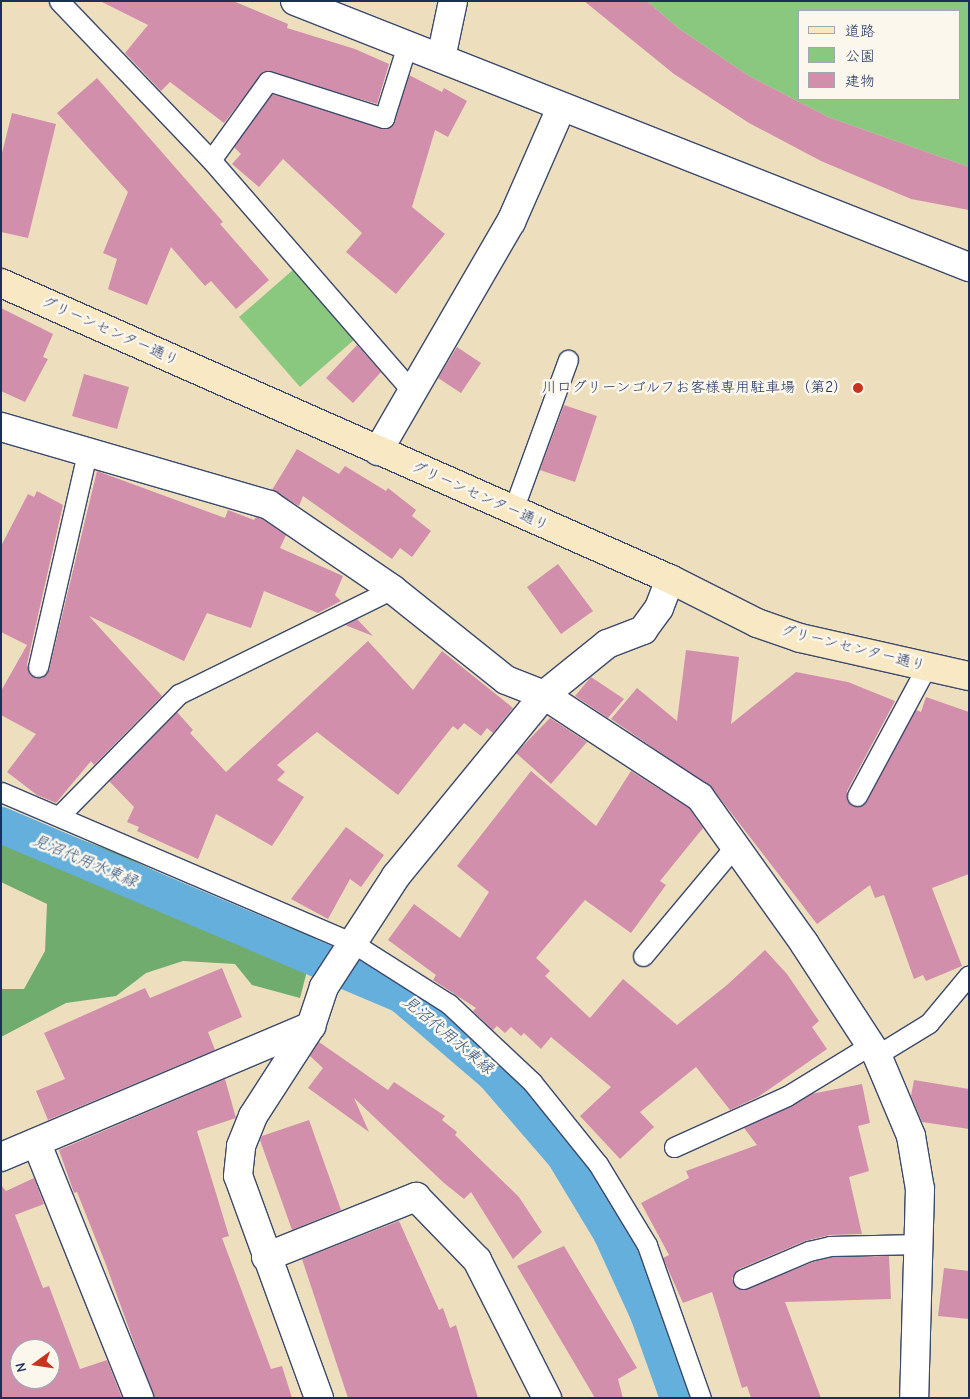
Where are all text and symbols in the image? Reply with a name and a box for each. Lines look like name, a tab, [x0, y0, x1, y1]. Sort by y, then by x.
legend	[798, 10, 960, 100]
text: 道路	[845, 22, 875, 40]
text: 公園	[845, 47, 875, 65]
text: 建物	[845, 72, 875, 90]
street label: グリーンセンター通り	[38, 292, 182, 370]
place label: 川口グリーンゴルフお客様専用駐車場（第2）	[540, 379, 848, 397]
marker: 川口グリーンゴルフお客様専用駐車場（第2）	[852, 382, 864, 394]
street label: グリーンセンター通り	[408, 457, 552, 535]
street label: グリーンセンター通り	[778, 621, 928, 675]
water label: 見沼代用水東縁	[30, 830, 140, 892]
water label: 見沼代用水東縁	[399, 992, 497, 1078]
north arrow	[10, 1339, 60, 1389]
text: N	[12, 1361, 30, 1374]

